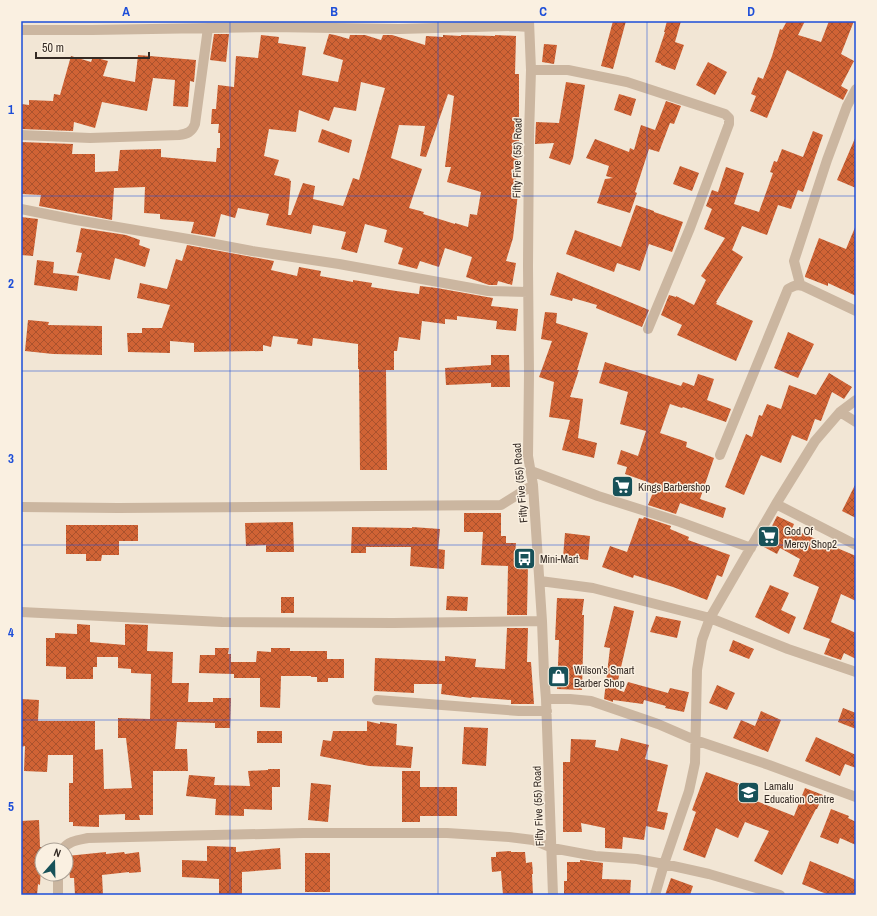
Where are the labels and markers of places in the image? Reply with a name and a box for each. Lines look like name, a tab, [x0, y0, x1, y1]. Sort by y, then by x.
supermarket icon: Kings Barbershop	[610, 474, 636, 500]
place label: Kings Barbershop	[638, 480, 710, 494]
supermarket icon: God Of Mercy Shop2	[756, 524, 782, 550]
place label: God Of Mercy Shop2	[784, 524, 837, 551]
bus stop icon: Mini-Mart	[511, 546, 537, 572]
place label: Mini-Mart	[540, 552, 579, 566]
shop icon: Wilson's Smart Barber Shop	[546, 663, 572, 689]
place label: Wilson's Smart Barber Shop	[574, 663, 635, 690]
school or university icon: Lamalu Education Centre	[735, 779, 761, 805]
place label: Lamalu Education Centre	[764, 779, 834, 806]

